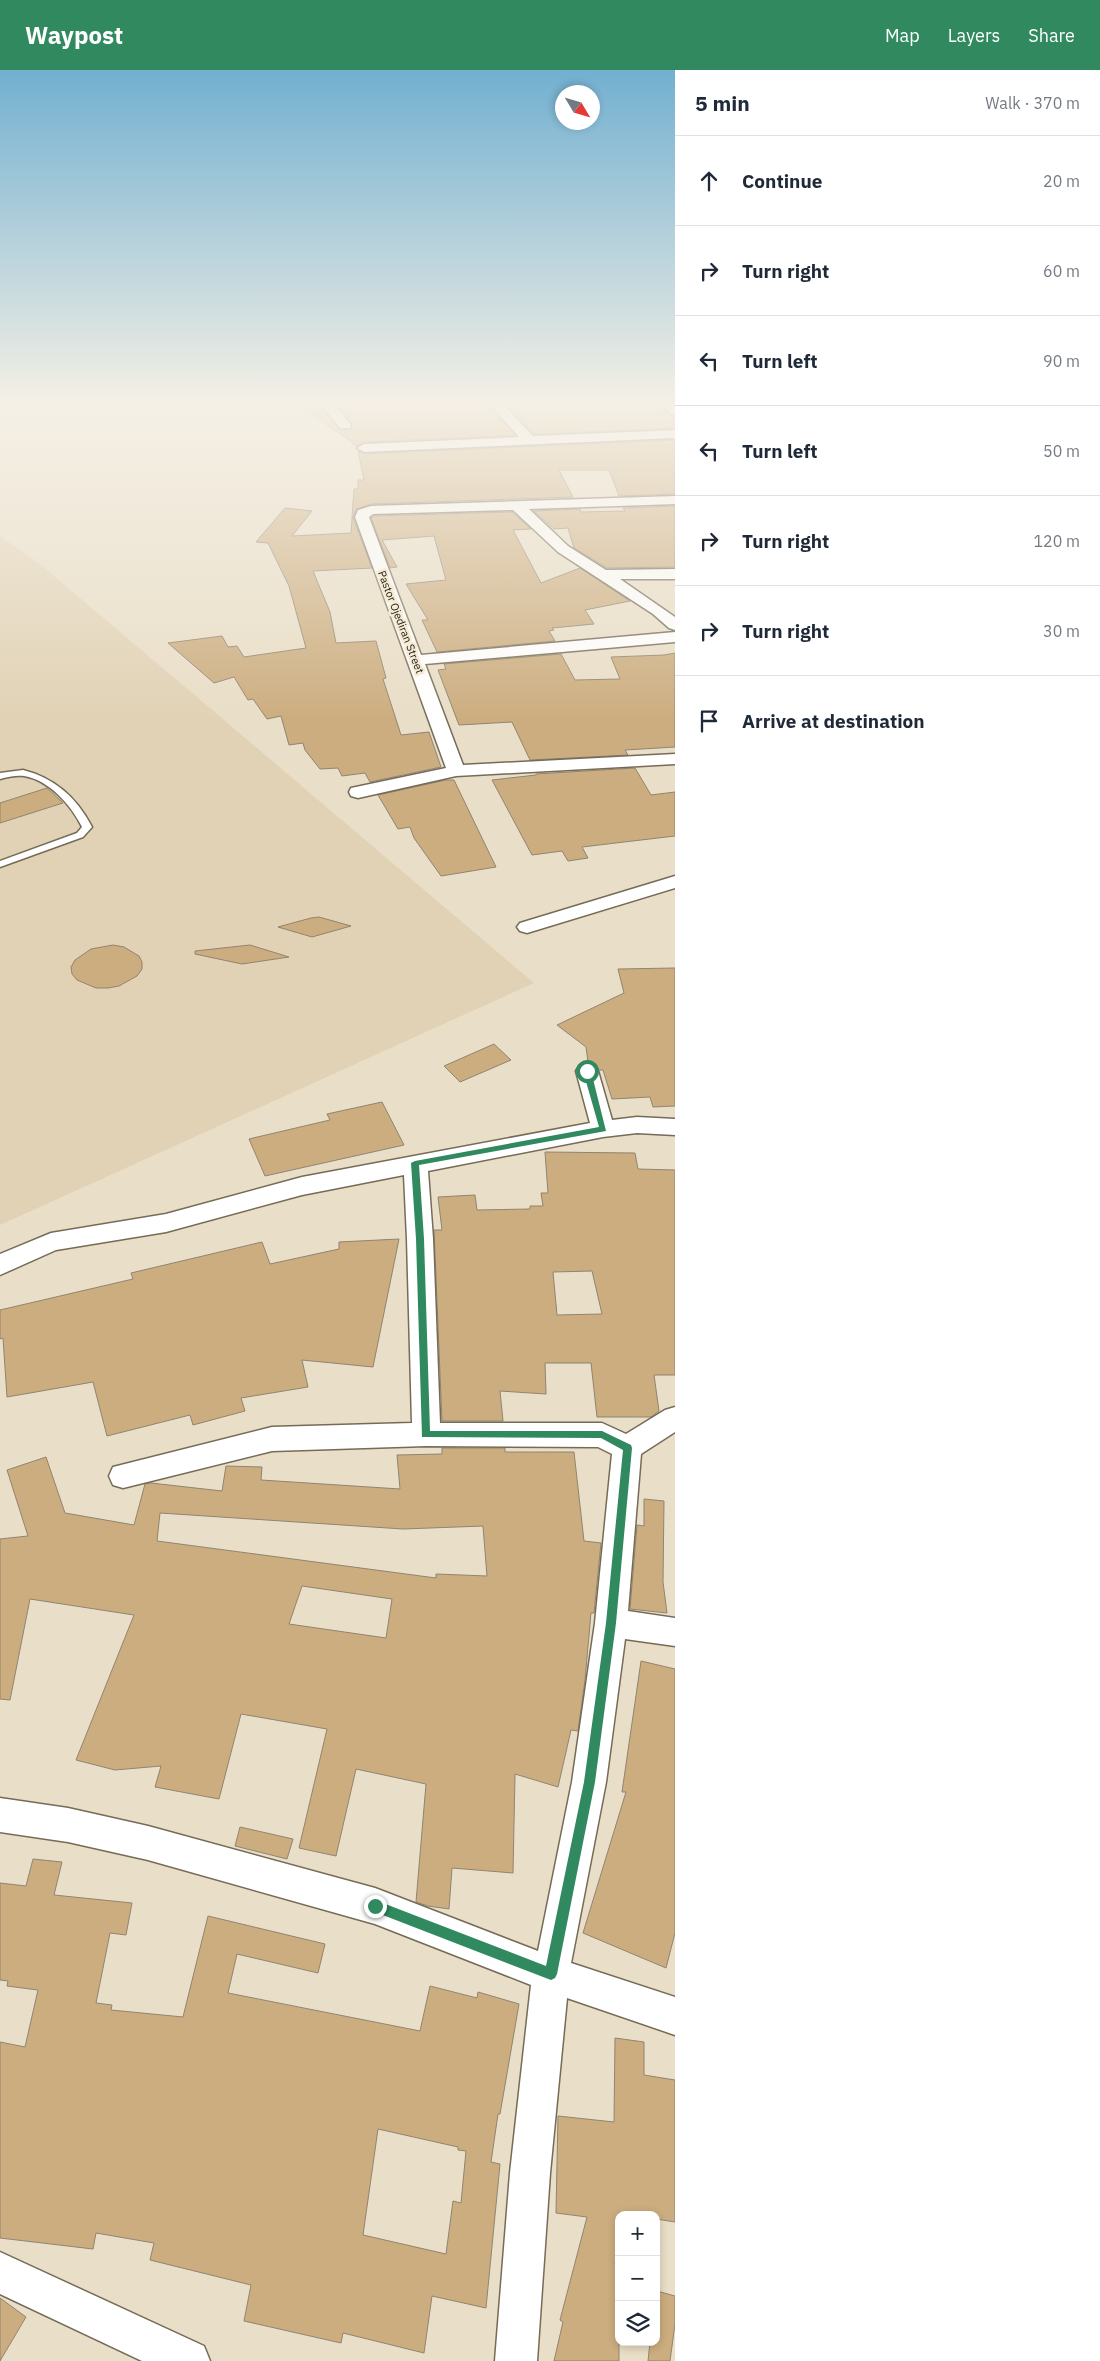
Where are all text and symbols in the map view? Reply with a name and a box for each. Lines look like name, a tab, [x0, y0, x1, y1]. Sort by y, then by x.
text: Waypost	[25, 19, 123, 51]
text: Map	[885, 24, 920, 47]
text: Layers	[948, 24, 1000, 47]
text: Share	[1028, 24, 1075, 47]
north arrow	[555, 85, 600, 130]
text: 5 min	[695, 89, 750, 117]
text: Walk · 370 m	[985, 93, 1080, 113]
icon: ahead	[695, 167, 723, 195]
text: Continue	[742, 169, 822, 193]
text: 20 m	[1043, 171, 1080, 191]
icon: right	[695, 257, 723, 285]
text: Turn right	[742, 259, 829, 283]
text: 60 m	[1043, 261, 1080, 281]
icon: left	[695, 347, 723, 375]
text: Turn left	[742, 349, 818, 373]
text: 90 m	[1043, 351, 1080, 371]
icon: left	[695, 437, 723, 465]
text: Turn left	[742, 439, 818, 463]
text: 50 m	[1043, 441, 1080, 461]
icon: right	[695, 527, 723, 555]
text: Turn right	[742, 529, 829, 553]
text: 120 m	[1033, 531, 1080, 551]
street label: Pastor Ojediran Street	[375, 569, 427, 675]
icon: right	[695, 617, 723, 645]
text: Turn right	[742, 619, 829, 643]
text: 30 m	[1043, 621, 1080, 641]
icon: arrive	[695, 707, 723, 735]
text: Arrive at destination	[742, 709, 925, 733]
route start	[576, 1060, 599, 1083]
route end	[364, 1895, 387, 1918]
map controls	[615, 2211, 660, 2346]
button: +	[615, 2211, 660, 2256]
button: −	[615, 2256, 660, 2301]
button: layers	[615, 2301, 660, 2346]

